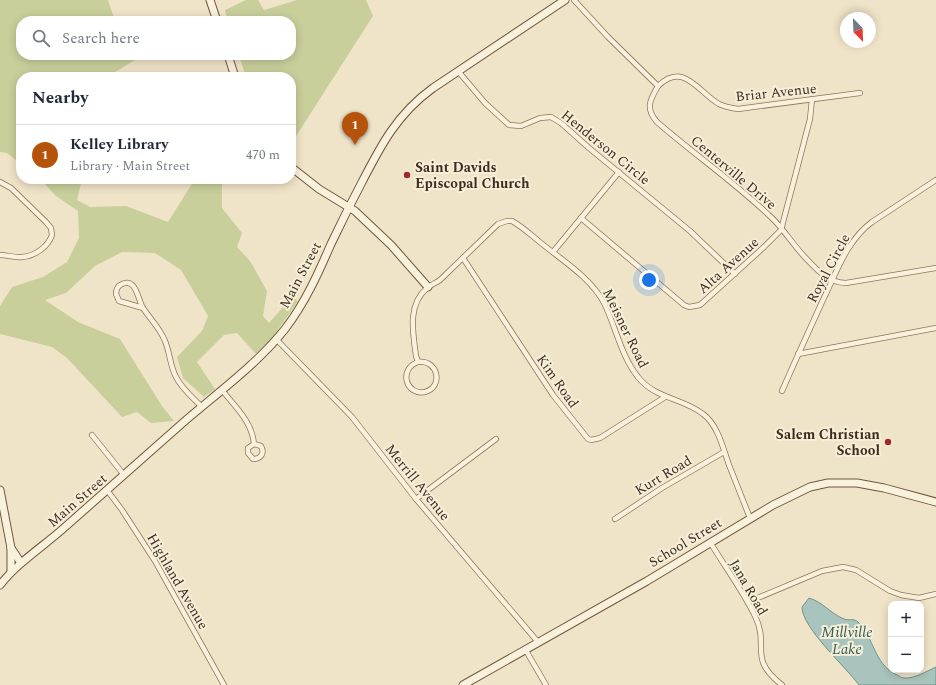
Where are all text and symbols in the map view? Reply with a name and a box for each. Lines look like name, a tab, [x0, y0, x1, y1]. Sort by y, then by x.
north arrow	[840, 12, 876, 48]
search box	[16, 16, 296, 60]
icon: search	[30, 27, 52, 49]
text: Search here	[62, 27, 140, 50]
street label: Briar Avenue	[735, 78, 818, 107]
text: Nearby	[32, 85, 88, 111]
street label: Henderson Circle	[557, 105, 655, 190]
pin: 1	[342, 112, 368, 145]
street label: Centerville Drive	[686, 130, 781, 215]
text: Kelley Library	[70, 133, 168, 156]
text: 1	[41, 145, 49, 165]
text: 470 m	[246, 145, 280, 165]
text: Library · Main Street	[70, 156, 190, 176]
place label: Saint Davids Episcopal Church	[415, 157, 530, 194]
marker: Saint Davids Episcopal Church	[402, 170, 412, 180]
street label: Royal Circle	[801, 230, 856, 307]
street label: Alta Avenue	[693, 232, 764, 299]
street label: Main Street	[274, 238, 327, 312]
your location	[639, 270, 659, 290]
street label: Meisner Road	[597, 285, 654, 372]
street label: Kim Road	[531, 350, 584, 413]
place label: Salem Christian School	[776, 424, 880, 461]
marker: Salem Christian School	[883, 437, 893, 447]
street label: Merrill Avenue	[380, 439, 455, 525]
street label: Kurt Road	[631, 450, 696, 501]
street label: Main Street	[43, 468, 112, 532]
street label: School Street	[645, 512, 726, 573]
street label: Highland Avenue	[141, 529, 214, 633]
street label: Jana Road	[724, 555, 773, 619]
map controls	[888, 601, 924, 673]
button: +	[888, 601, 924, 637]
water label: Millville Lake	[821, 621, 873, 661]
button: −	[888, 637, 924, 673]

